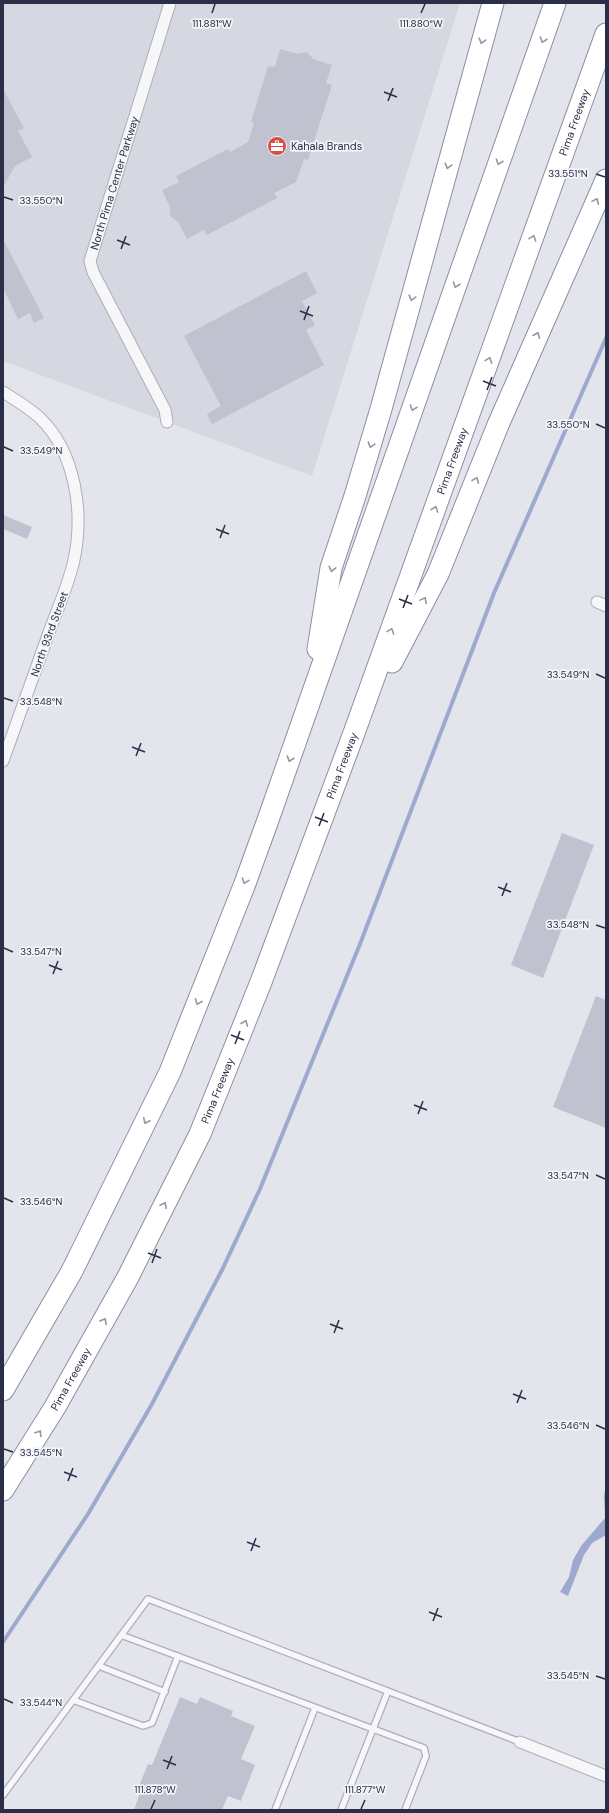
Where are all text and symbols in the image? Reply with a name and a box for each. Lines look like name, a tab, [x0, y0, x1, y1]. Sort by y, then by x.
text: 111.881°W	[192, 17, 232, 30]
text: 111.880°W	[399, 17, 443, 30]
one-way arrow	[539, 36, 547, 43]
one-way arrow	[478, 37, 487, 44]
street label: Pima Freeway	[556, 87, 593, 157]
street label: North Pima Center Parkway	[87, 114, 142, 252]
office icon: Kahala Brands	[266, 135, 288, 157]
place label: Kahala Brands	[291, 139, 362, 153]
one-way arrow	[496, 159, 504, 166]
one-way arrow	[444, 162, 453, 169]
text: 33.551°N	[548, 167, 588, 180]
text: 33.550°N	[19, 194, 63, 207]
one-way arrow	[591, 198, 599, 206]
one-way arrow	[528, 234, 536, 241]
one-way arrow	[453, 281, 461, 288]
one-way arrow	[408, 295, 416, 302]
one-way arrow	[533, 331, 541, 338]
one-way arrow	[484, 356, 492, 363]
one-way arrow	[409, 404, 418, 411]
text: 33.550°N	[546, 418, 590, 431]
street label: Pima Freeway	[434, 426, 471, 496]
one-way arrow	[367, 441, 376, 448]
text: 33.549°N	[20, 444, 62, 457]
one-way arrow	[471, 477, 479, 484]
one-way arrow	[431, 505, 439, 512]
one-way arrow	[328, 565, 336, 572]
street label: North 93rd Street	[27, 589, 71, 679]
one-way arrow	[419, 596, 427, 604]
one-way arrow	[387, 627, 395, 634]
text: 33.549°N	[547, 668, 589, 681]
text: 33.548°N	[20, 695, 62, 708]
street label: Pima Freeway	[323, 730, 361, 801]
one-way arrow	[286, 755, 294, 762]
one-way arrow	[242, 877, 250, 884]
text: 33.548°N	[547, 918, 589, 931]
text: 33.547°N	[20, 945, 62, 958]
one-way arrow	[194, 998, 202, 1005]
one-way arrow	[240, 1019, 248, 1026]
street label: Pima Freeway	[198, 1055, 237, 1126]
one-way arrow	[143, 1117, 151, 1124]
text: 33.547°N	[547, 1169, 589, 1182]
text: 33.546°N	[20, 1195, 62, 1208]
one-way arrow	[159, 1202, 167, 1210]
one-way arrow	[99, 1317, 106, 1325]
street label: Pima Freeway	[47, 1345, 94, 1413]
text: 33.546°N	[547, 1419, 589, 1432]
one-way arrow	[34, 1430, 41, 1437]
text: 33.545°N	[20, 1446, 62, 1459]
text: 33.545°N	[547, 1669, 589, 1682]
text: 33.544°N	[20, 1696, 62, 1709]
text: 111.878°W	[134, 1783, 176, 1796]
text: 111.877°W	[345, 1783, 386, 1796]

